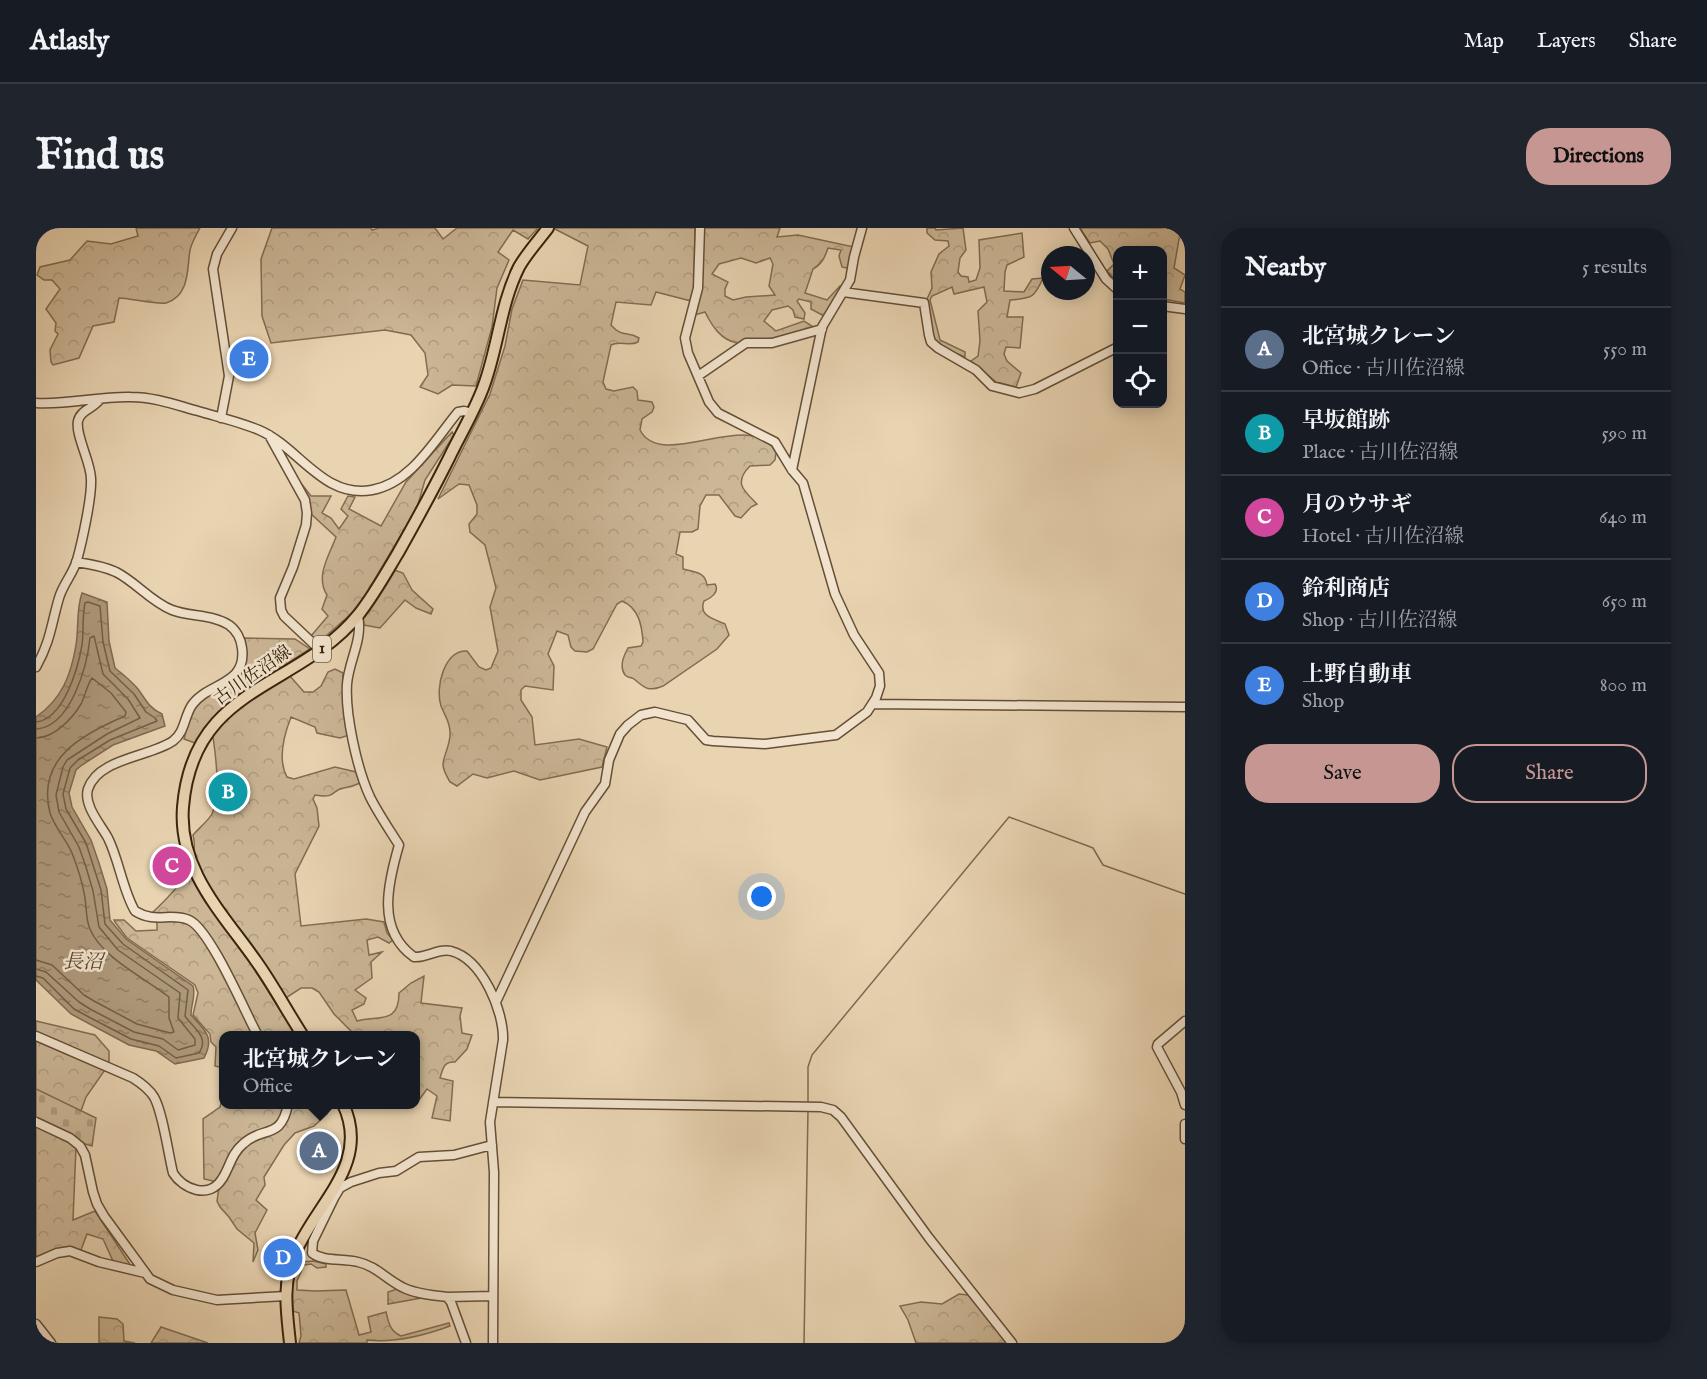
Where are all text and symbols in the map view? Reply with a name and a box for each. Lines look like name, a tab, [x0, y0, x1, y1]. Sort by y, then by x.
text: Atlasly	[30, 24, 109, 59]
text: Map	[1464, 28, 1504, 55]
text: Layers	[1537, 28, 1596, 55]
text: Share	[1629, 28, 1677, 55]
button: Directions	[1526, 128, 1671, 185]
text: Find us	[36, 130, 164, 183]
north arrow	[1041, 246, 1095, 300]
map controls	[1113, 246, 1167, 408]
button: +	[1113, 246, 1167, 300]
text: Nearby	[1245, 251, 1326, 284]
text: 5 results	[1582, 255, 1647, 280]
button: −	[1113, 300, 1167, 354]
text: 北宮城クレーン	[1302, 323, 1456, 351]
pin: E	[230, 336, 268, 382]
text: A	[1258, 337, 1271, 362]
text: 550 m	[1603, 337, 1647, 362]
button: locate	[1113, 354, 1167, 408]
text: Office · 古川佐沼線	[1302, 356, 1465, 381]
text: 早坂館跡	[1302, 407, 1390, 435]
text: B	[1258, 421, 1271, 446]
text: 590 m	[1601, 421, 1647, 446]
text: Place · 古川佐沼線	[1302, 440, 1459, 465]
text: 月のウサギ	[1302, 491, 1412, 519]
text: C	[1257, 505, 1272, 530]
text: 640 m	[1599, 505, 1647, 530]
text: Hotel · 古川佐沼線	[1302, 524, 1464, 549]
text: 鈴利商店	[1302, 575, 1390, 603]
text: D	[1256, 589, 1273, 614]
text: 650 m	[1602, 589, 1647, 614]
text: Shop · 古川佐沼線	[1302, 608, 1458, 633]
road number: 1	[313, 636, 331, 662]
street label: 古川佐沼線	[210, 641, 296, 711]
text: 上野自動車	[1302, 661, 1412, 689]
text: E	[1258, 673, 1271, 698]
text: 800 m	[1600, 673, 1647, 698]
text: Shop	[1302, 689, 1344, 714]
button: Save	[1245, 744, 1440, 803]
button: Share	[1452, 744, 1647, 803]
pin: B	[208, 770, 248, 814]
pin: C	[152, 844, 192, 888]
your location	[747, 882, 776, 911]
water label: 長沼	[63, 950, 106, 975]
popup	[219, 1031, 420, 1109]
text: 北宮城クレーン	[243, 1046, 396, 1074]
text: Office	[243, 1074, 293, 1099]
pin: A	[300, 1128, 338, 1174]
pin: D	[264, 1236, 302, 1280]

